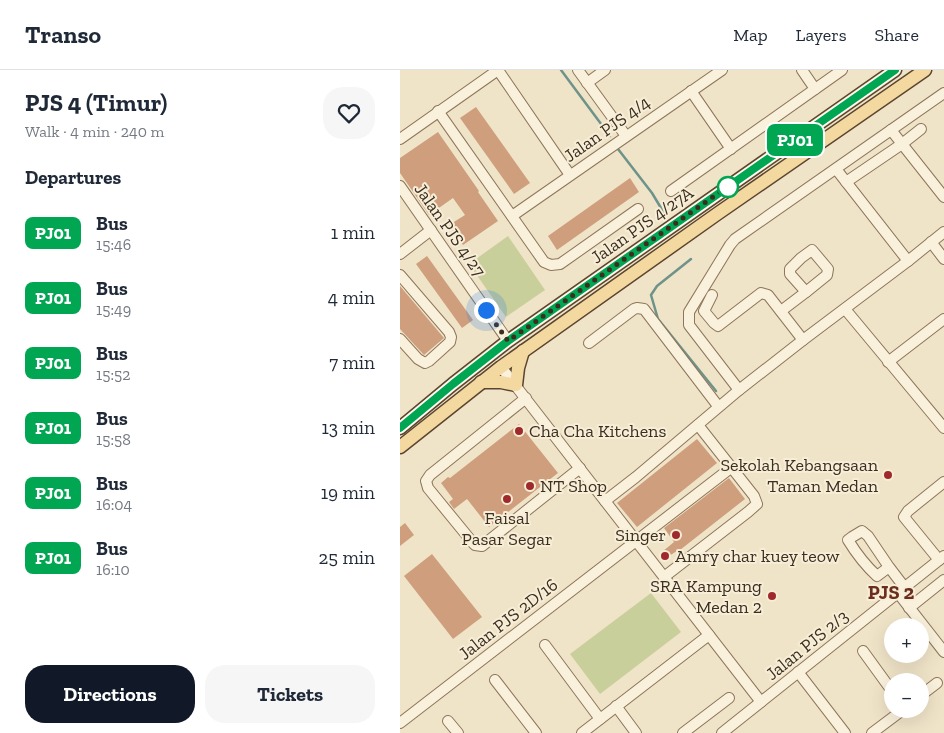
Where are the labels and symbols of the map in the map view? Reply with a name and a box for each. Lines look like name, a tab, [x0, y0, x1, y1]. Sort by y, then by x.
street label: Jalan PJS 4/4	[560, 91, 655, 167]
line badge: PJ01	[760, 124, 830, 156]
unlabelled marker	[717, 176, 739, 198]
street label: Jalan PJS 4/27	[410, 179, 491, 281]
street label: Jalan PJS 4/27A	[587, 181, 698, 268]
your location	[474, 298, 499, 323]
place label: Cha Cha Kitchens	[529, 420, 666, 442]
marker: Cha Cha Kitchens	[513, 425, 525, 437]
place label: Sekolah Kebangsaan Taman Medan	[720, 454, 879, 497]
marker: Sekolah Kebangsaan Taman Medan	[882, 469, 894, 481]
place label: NT Shop	[540, 475, 607, 497]
marker: NT Shop	[524, 480, 536, 492]
marker: Faisal Pasar Segar	[501, 493, 513, 505]
place label: Faisal Pasar Segar	[461, 507, 553, 550]
place label: Singer	[615, 524, 666, 546]
marker: Singer	[670, 529, 682, 541]
place label: Amry char kuey teow	[675, 545, 840, 567]
marker: Amry char kuey teow	[659, 550, 671, 562]
street label: Jalan PJS 2D/16	[454, 573, 562, 665]
place label: SRA Kampung Medan 2	[650, 575, 762, 618]
district label: PJS 2	[868, 580, 914, 604]
marker: SRA Kampung Medan 2	[766, 590, 778, 602]
street label: Jalan PJS 2/3	[761, 605, 853, 685]

